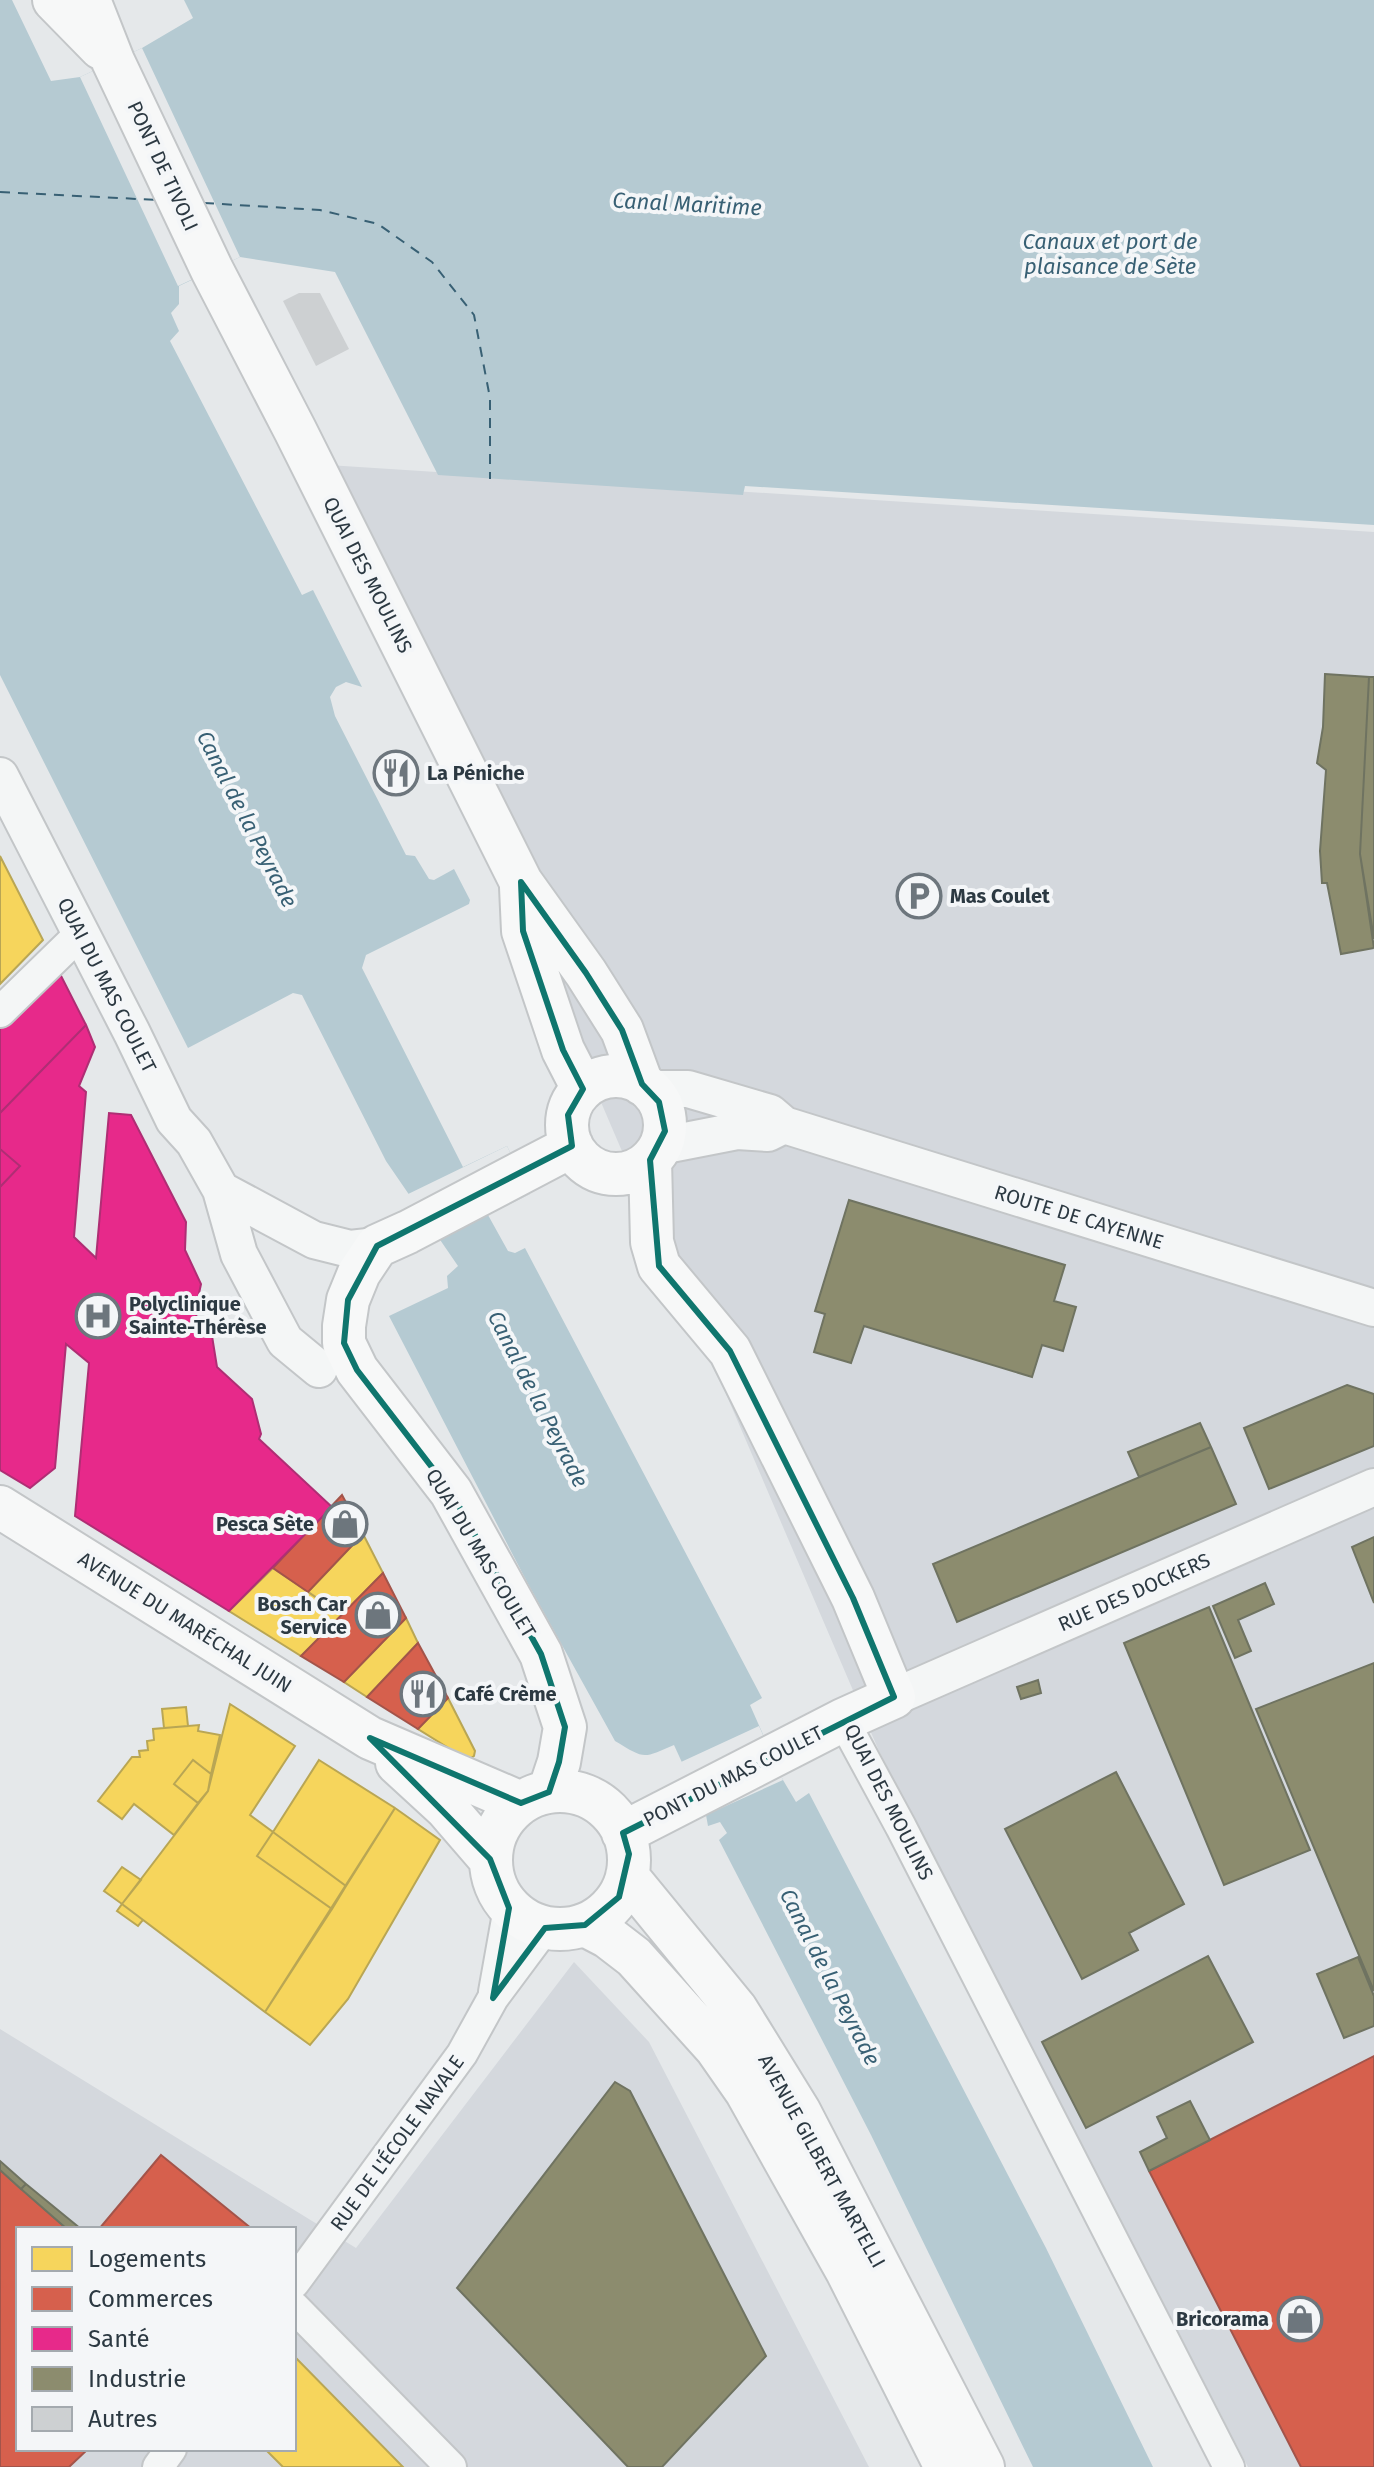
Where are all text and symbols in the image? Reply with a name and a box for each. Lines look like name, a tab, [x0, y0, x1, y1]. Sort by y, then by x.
street label: PONT DE TIVOLI	[122, 97, 204, 235]
water label: Canal Maritime	[612, 187, 762, 221]
water label: Canaux et port de plaisance de Sète	[1022, 228, 1198, 280]
street label: QUAI DES MOULINS	[318, 493, 418, 657]
water label: Canal de la Peyrade	[191, 726, 303, 912]
restaurant icon: La Péniche	[372, 749, 420, 797]
place label: La Péniche	[427, 761, 525, 785]
parking icon: Mas Coulet	[895, 872, 943, 920]
place label: Mas Coulet	[950, 884, 1050, 908]
street label: QUAI DU MAS COULET	[52, 894, 162, 1077]
street label: ROUTE DE CAYENNE	[992, 1180, 1166, 1254]
hospital icon: Polyclinique Sainte-Thérèse	[74, 1292, 122, 1340]
place label: Polyclinique Sainte-Thérèse	[129, 1292, 267, 1339]
water label: Canal de la Peyrade	[482, 1306, 594, 1492]
street label: QUAI DU MAS COULET	[421, 1464, 541, 1642]
shop icon: Pesca Sète	[321, 1500, 369, 1548]
place label: Pesca Sète	[216, 1512, 314, 1536]
street label: AVENUE DU MARÉCHAL JUIN	[74, 1546, 296, 1698]
street label: RUE DES DOCKERS	[1054, 1548, 1214, 1636]
shop icon: Bosch Car Service	[354, 1591, 402, 1639]
place label: Bosch Car Service	[257, 1592, 348, 1639]
restaurant icon: Café Crème	[399, 1670, 447, 1718]
place label: Café Crème	[454, 1682, 557, 1706]
street label: PONT DU MAS COULET	[639, 1720, 827, 1832]
street label: QUAI DES MOULINS	[839, 1720, 939, 1884]
water label: Canal de la Peyrade	[774, 1884, 886, 2070]
street label: RUE DE L'ÉCOLE NAVALE	[325, 2050, 469, 2236]
street label: AVENUE GILBERT MARTELLI	[753, 2050, 891, 2272]
legend	[16, 2227, 296, 2451]
text: Logements	[88, 2245, 206, 2273]
text: Commerces	[88, 2285, 213, 2313]
shop icon: Bricorama	[1276, 2295, 1324, 2343]
place label: Bricorama	[1176, 2307, 1269, 2331]
text: Santé	[88, 2325, 150, 2353]
text: Industrie	[88, 2365, 186, 2393]
text: Autres	[88, 2405, 157, 2433]

